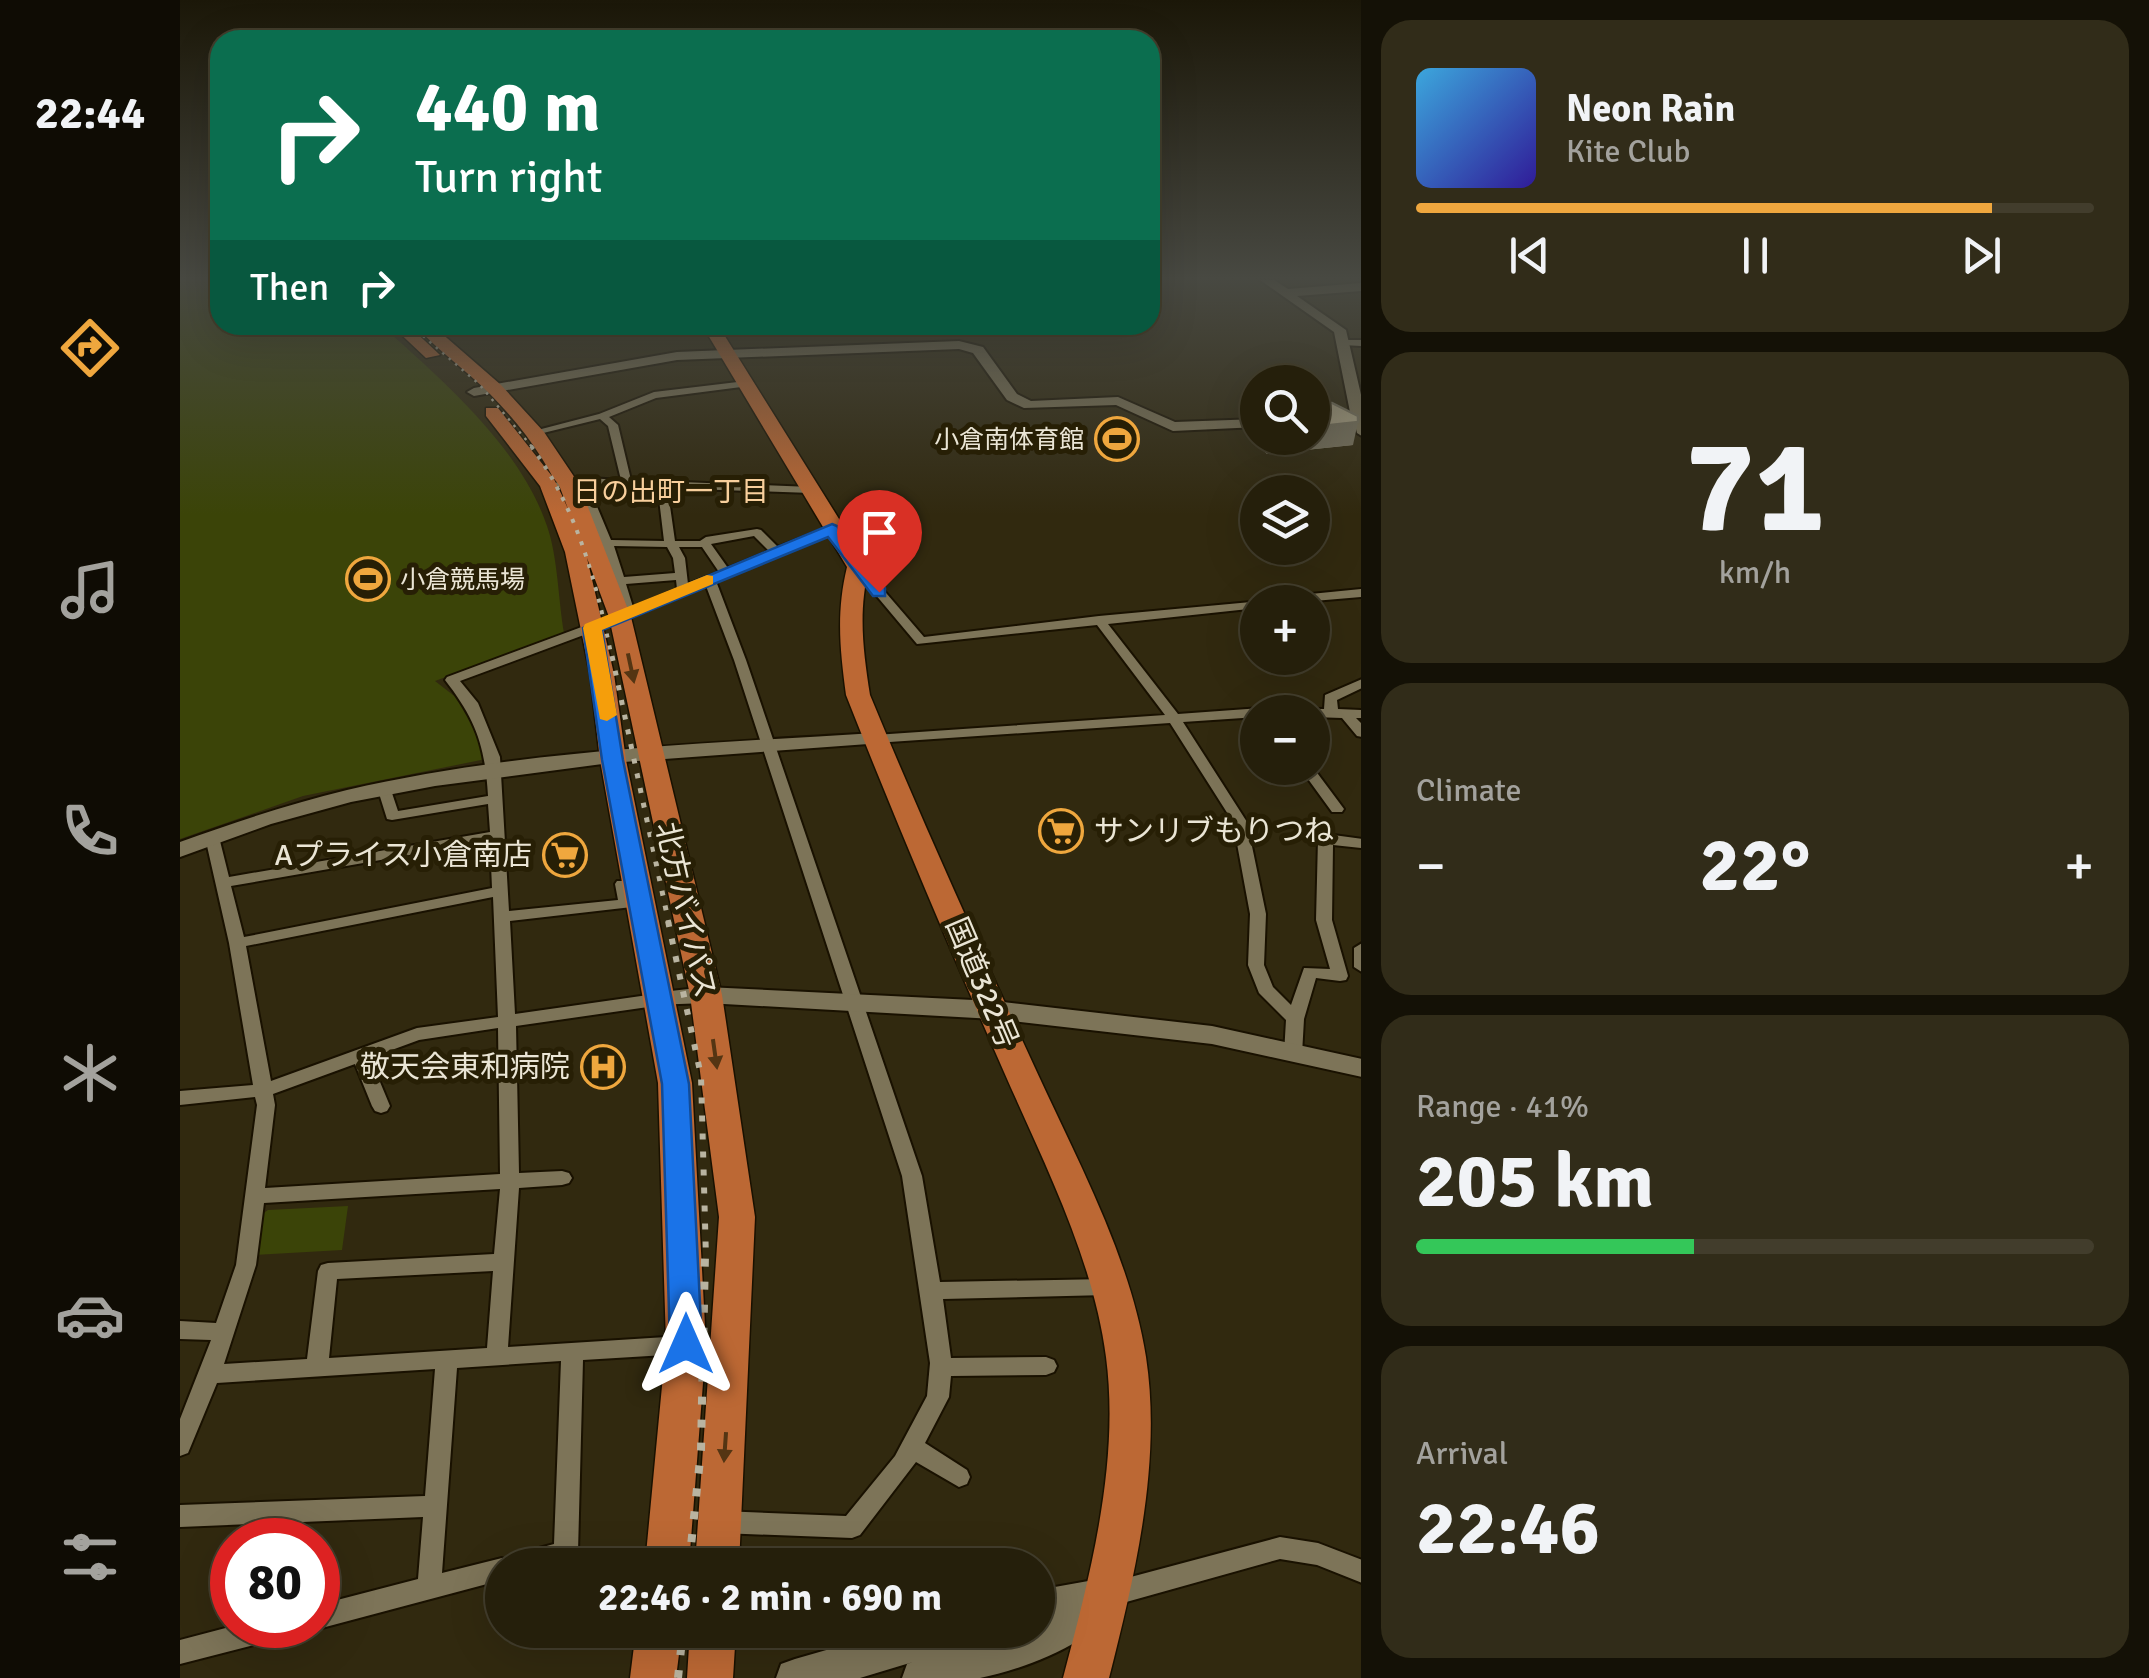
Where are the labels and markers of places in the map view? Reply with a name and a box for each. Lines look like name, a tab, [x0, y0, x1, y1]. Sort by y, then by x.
sports icon: 小倉南体育館	[1094, 416, 1140, 462]
place label: 小倉南体育館	[934, 424, 1084, 455]
pin	[837, 490, 922, 593]
sports icon: 小倉競馬場	[345, 556, 391, 602]
place label: 小倉競馬場	[400, 564, 525, 595]
supermarket icon: サンリブもりつね	[1038, 808, 1084, 854]
place label: サンリブもりつね	[1094, 813, 1334, 850]
supermarket icon: Aプライス小倉南店	[542, 832, 588, 878]
place label: Aプライス小倉南店	[275, 837, 532, 874]
hospital icon: 敬天会東和病院	[580, 1044, 626, 1090]
place label: 敬天会東和病院	[360, 1049, 570, 1086]

